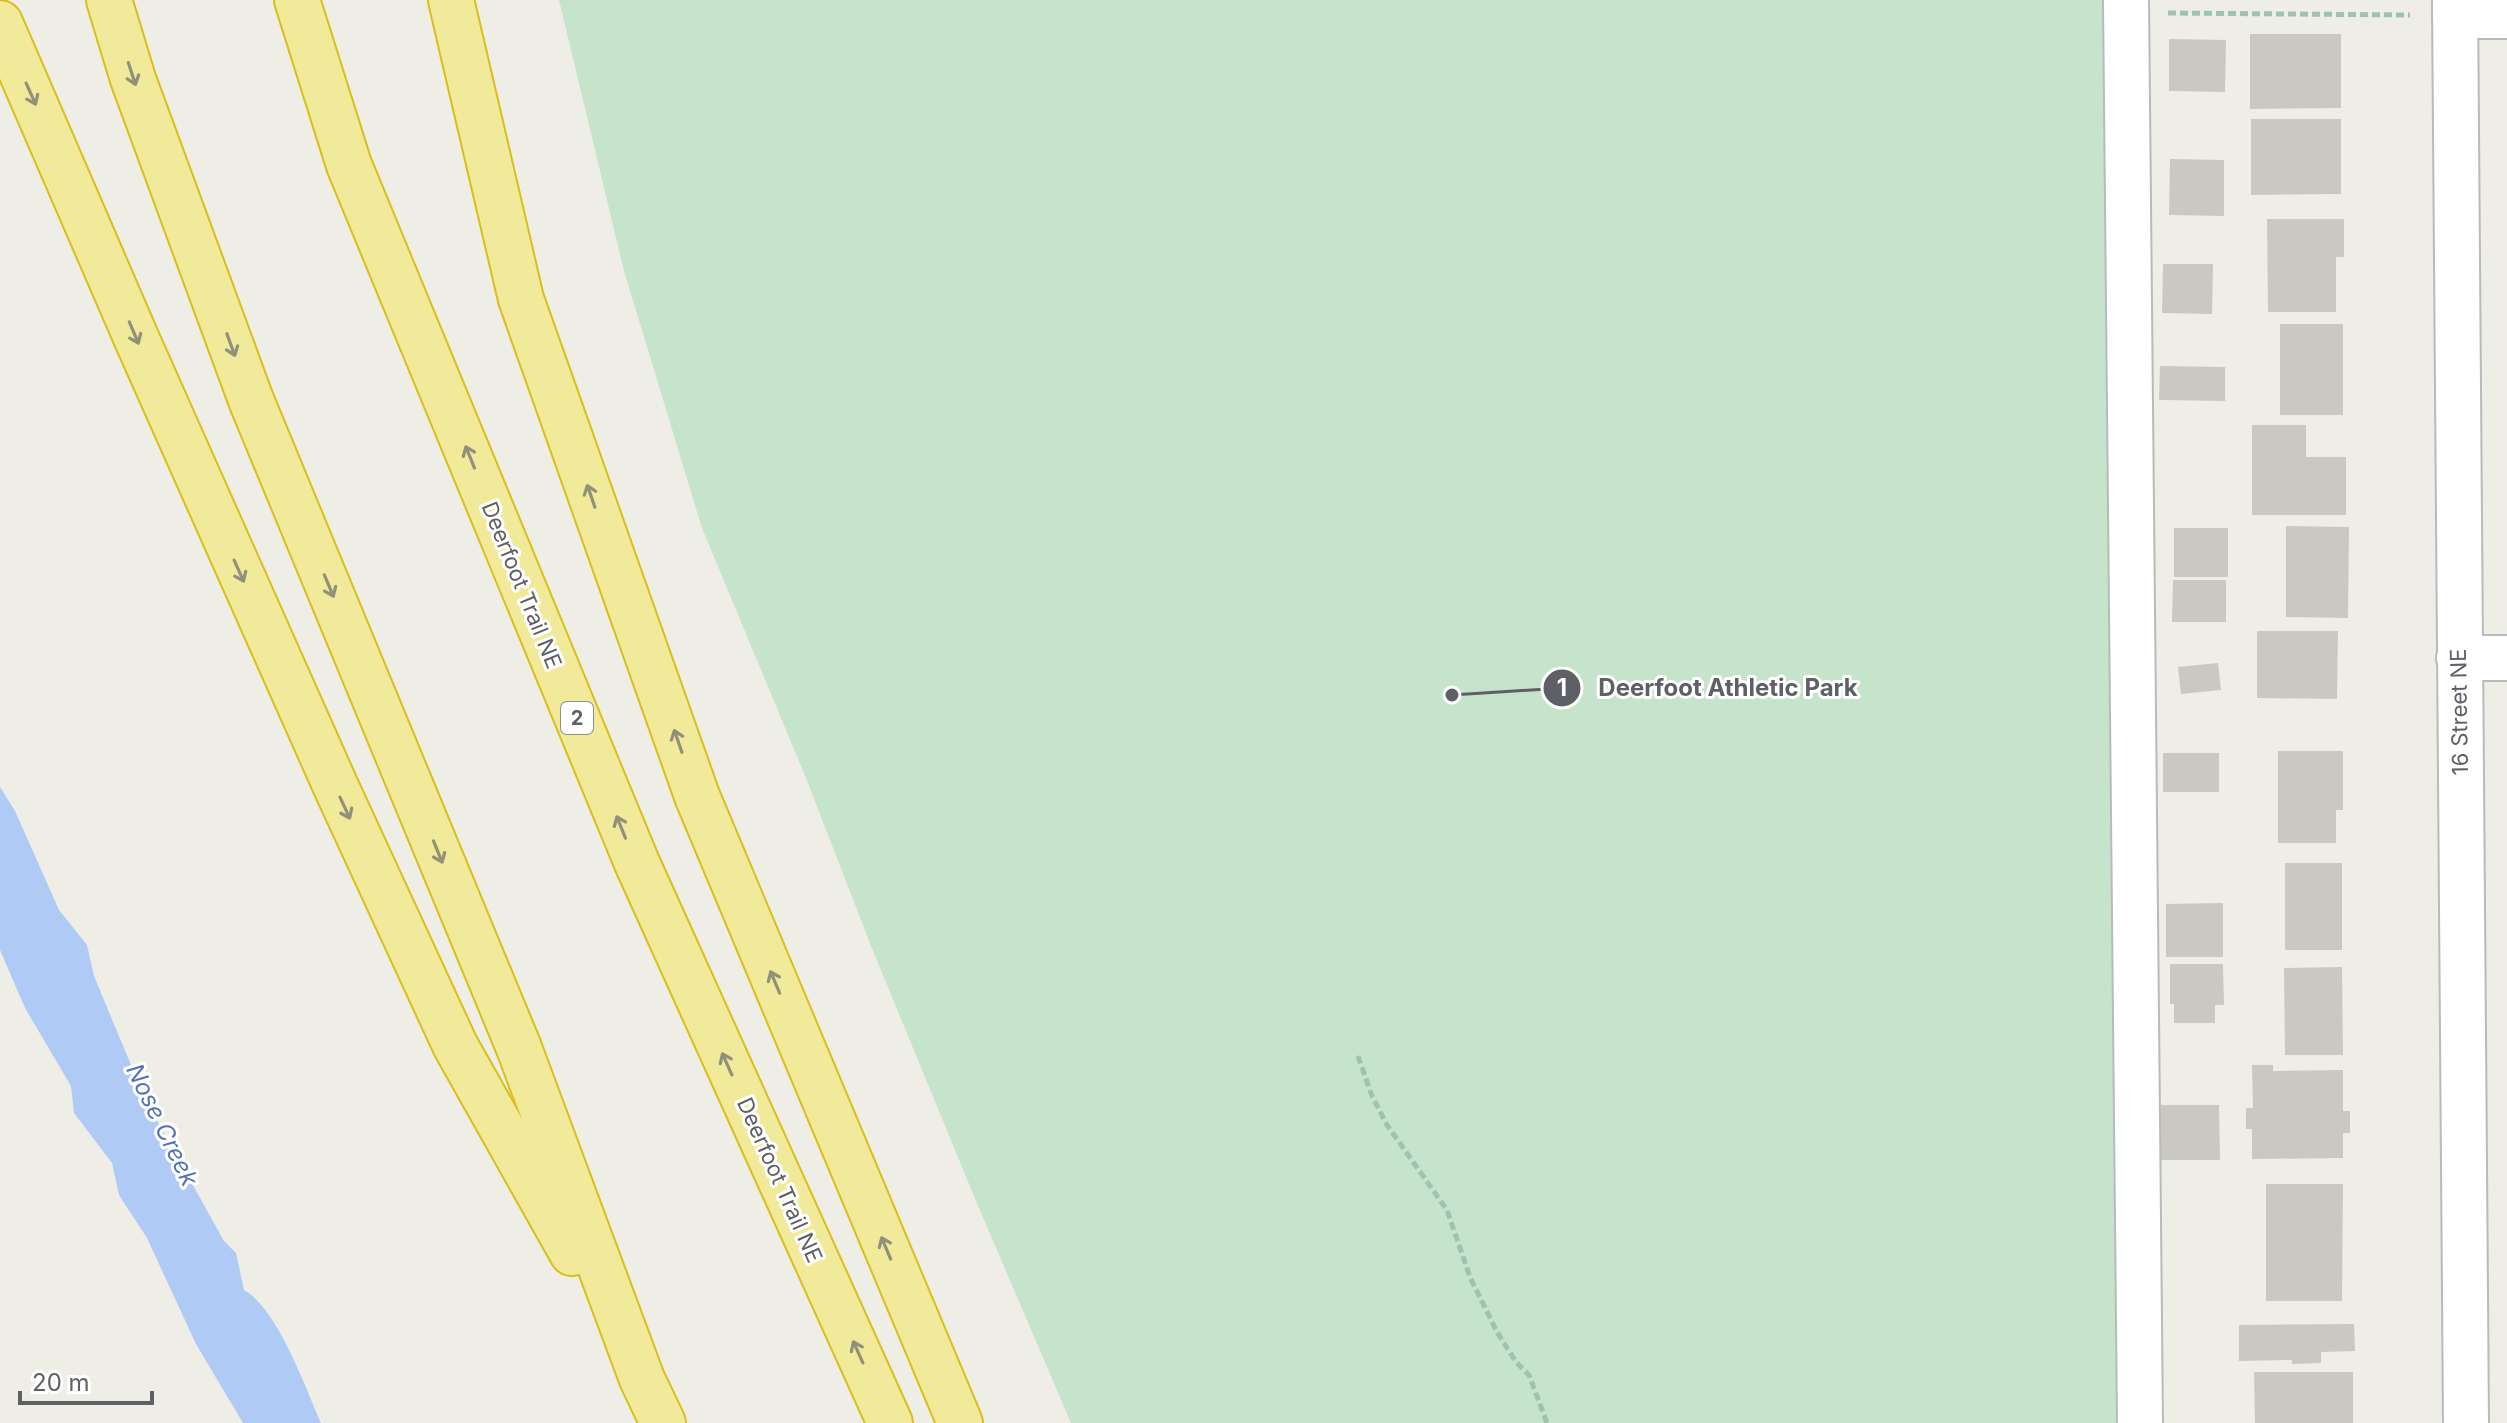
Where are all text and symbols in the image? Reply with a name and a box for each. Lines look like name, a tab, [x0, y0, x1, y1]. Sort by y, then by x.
one-way arrow	[126, 62, 141, 87]
one-way arrow	[25, 82, 40, 106]
one-way arrow	[128, 320, 143, 345]
one-way arrow	[225, 332, 240, 357]
one-way arrow	[461, 445, 476, 470]
one-way arrow	[583, 484, 597, 509]
street label: Deerfoot Trail NE	[477, 498, 567, 672]
one-way arrow	[233, 558, 248, 583]
one-way arrow	[322, 573, 337, 598]
street label: 16 Street NE	[2445, 648, 2473, 776]
callout: Deerfoot Athletic Park	[1542, 664, 1873, 712]
text: 1	[1557, 673, 1567, 702]
text: Deerfoot Athletic Park	[1598, 673, 1858, 702]
road number: 2	[561, 702, 593, 734]
one-way arrow	[669, 729, 684, 754]
one-way arrow	[338, 796, 353, 820]
one-way arrow	[613, 815, 628, 840]
one-way arrow	[432, 839, 446, 864]
one-way arrow	[767, 970, 781, 995]
one-way arrow	[719, 1052, 734, 1077]
water label: Nose Creek	[120, 1059, 205, 1191]
street label: Deerfoot Trail NE	[732, 1094, 828, 1266]
one-way arrow	[878, 1236, 893, 1261]
one-way arrow	[850, 1340, 865, 1364]
scale bar	[20, 1355, 152, 1405]
text: 20 m	[32, 1368, 90, 1397]

